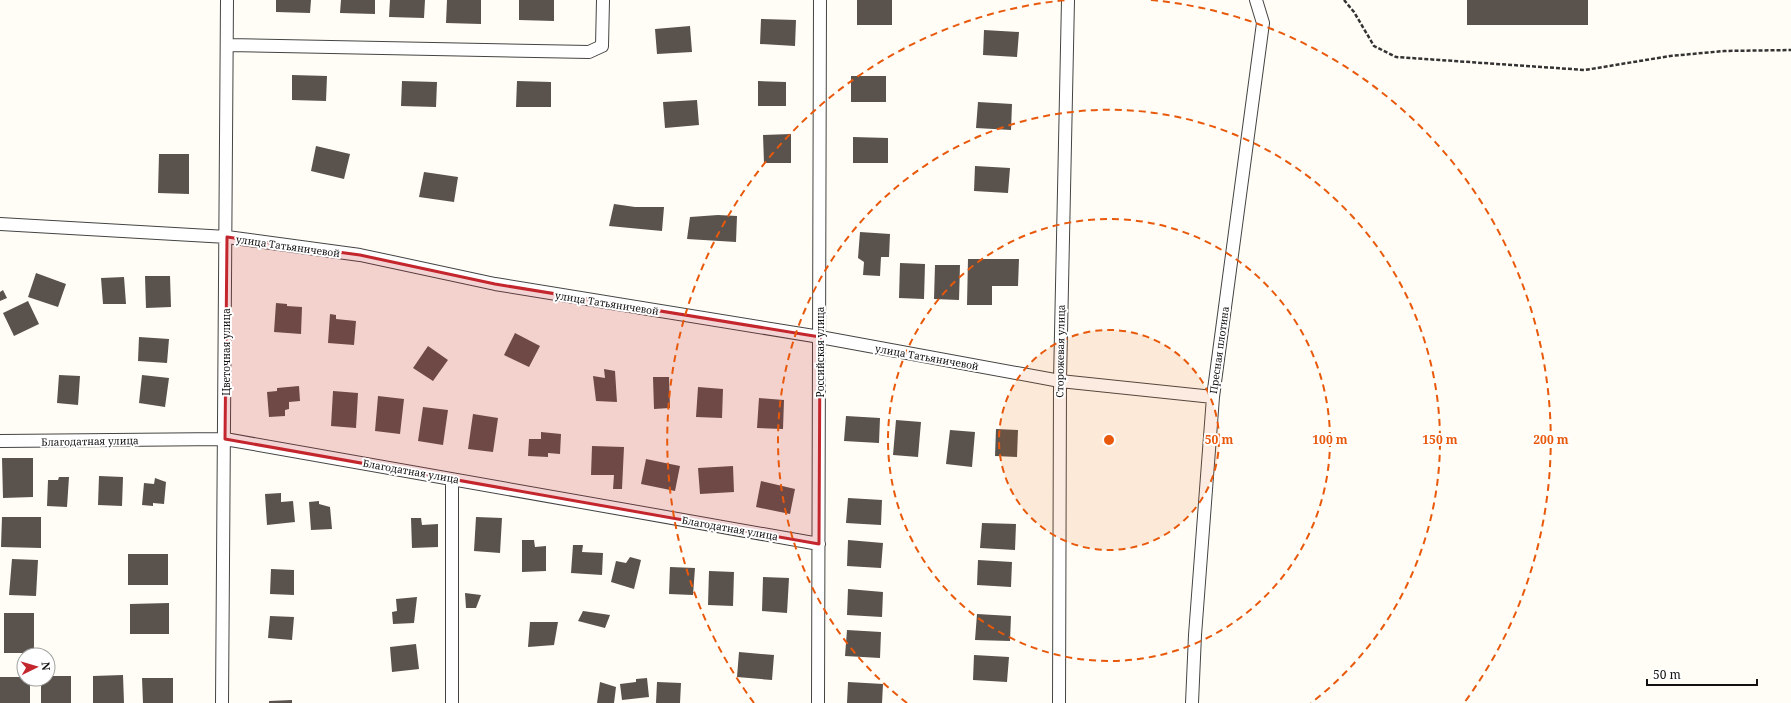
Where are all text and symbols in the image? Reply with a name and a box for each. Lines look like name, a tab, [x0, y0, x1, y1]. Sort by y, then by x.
street label: улица Татьяничевой	[235, 232, 341, 260]
street label: улица Татьяничевой	[554, 288, 660, 318]
street label: Сторожевая улица	[1052, 304, 1068, 398]
street label: Пресная плотина	[1206, 305, 1232, 395]
street label: Российская улица	[813, 306, 827, 397]
street label: Цветочная улица	[219, 308, 233, 396]
street label: улица Татьяничевой	[874, 341, 980, 373]
text: 50 m	[1205, 431, 1233, 448]
text: 100 m	[1312, 431, 1348, 448]
text: 150 m	[1422, 431, 1458, 448]
text: 200 m	[1533, 431, 1569, 448]
street label: Благодатная улица	[41, 433, 139, 449]
centre of rings	[1102, 433, 1116, 447]
street label: Благодатная улица	[362, 456, 460, 486]
street label: Благодатная улица	[681, 513, 779, 543]
north arrow	[16, 647, 56, 687]
text: N	[39, 661, 54, 671]
scale bar	[1647, 661, 1757, 687]
text: 50 m	[1653, 666, 1681, 683]

